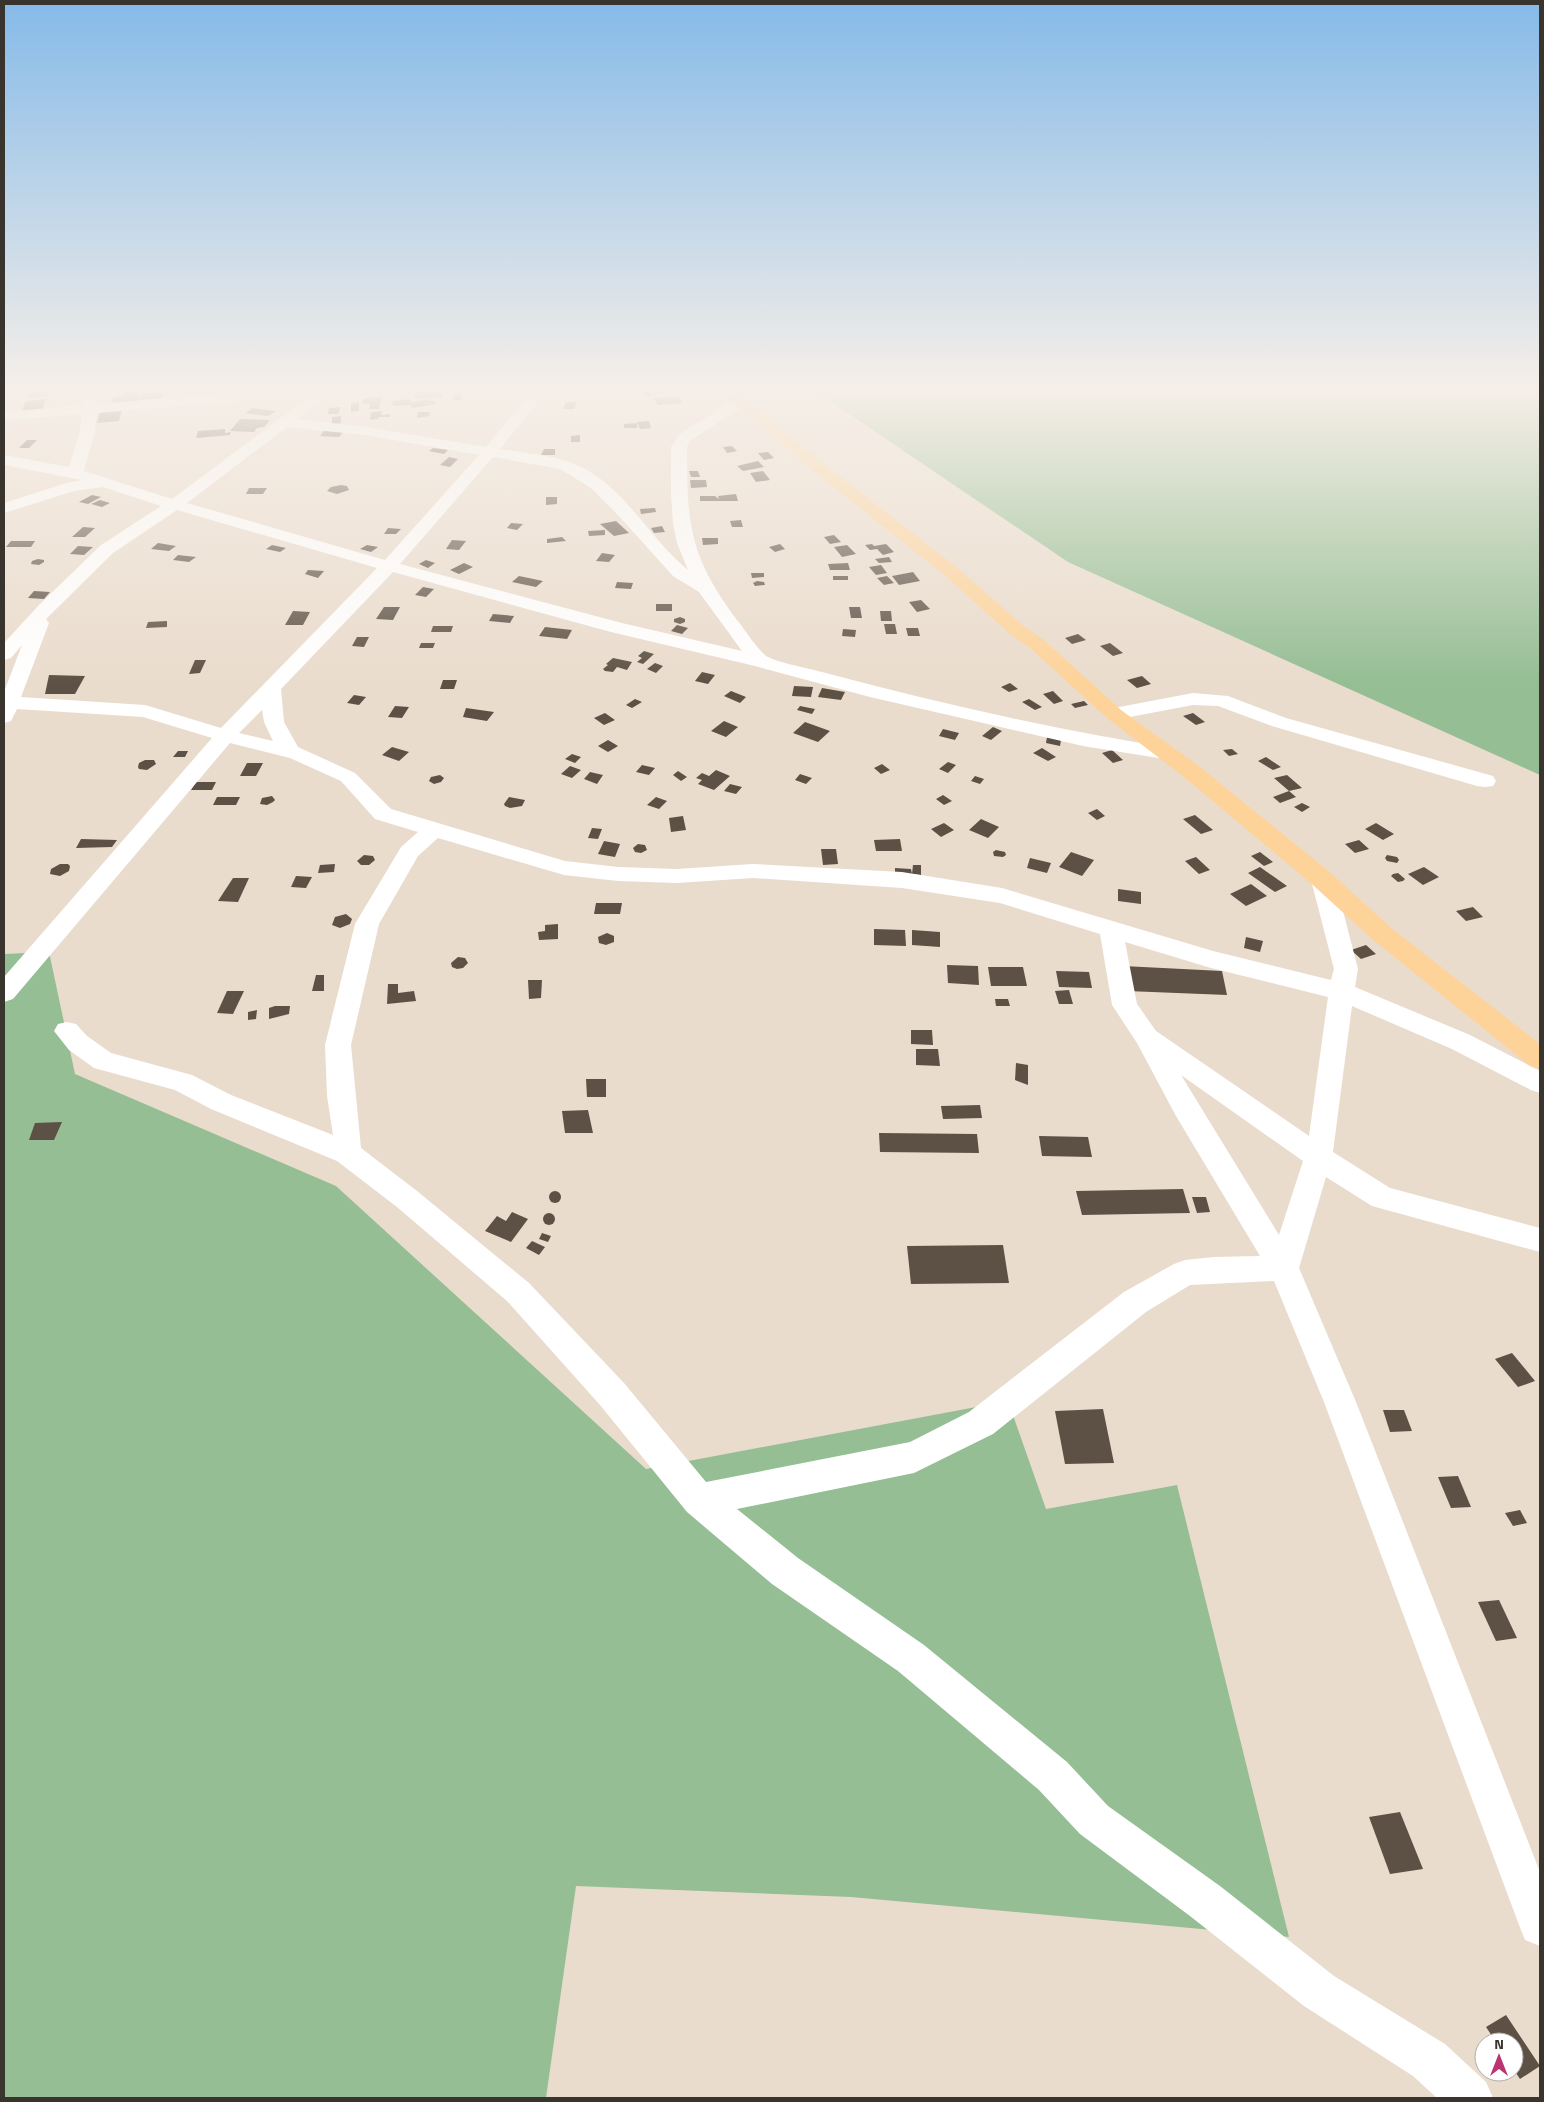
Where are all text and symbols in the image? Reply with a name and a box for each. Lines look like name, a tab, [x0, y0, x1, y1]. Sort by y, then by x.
north arrow	[1474, 2032, 1524, 2082]
text: N	[1494, 2033, 1504, 2054]

